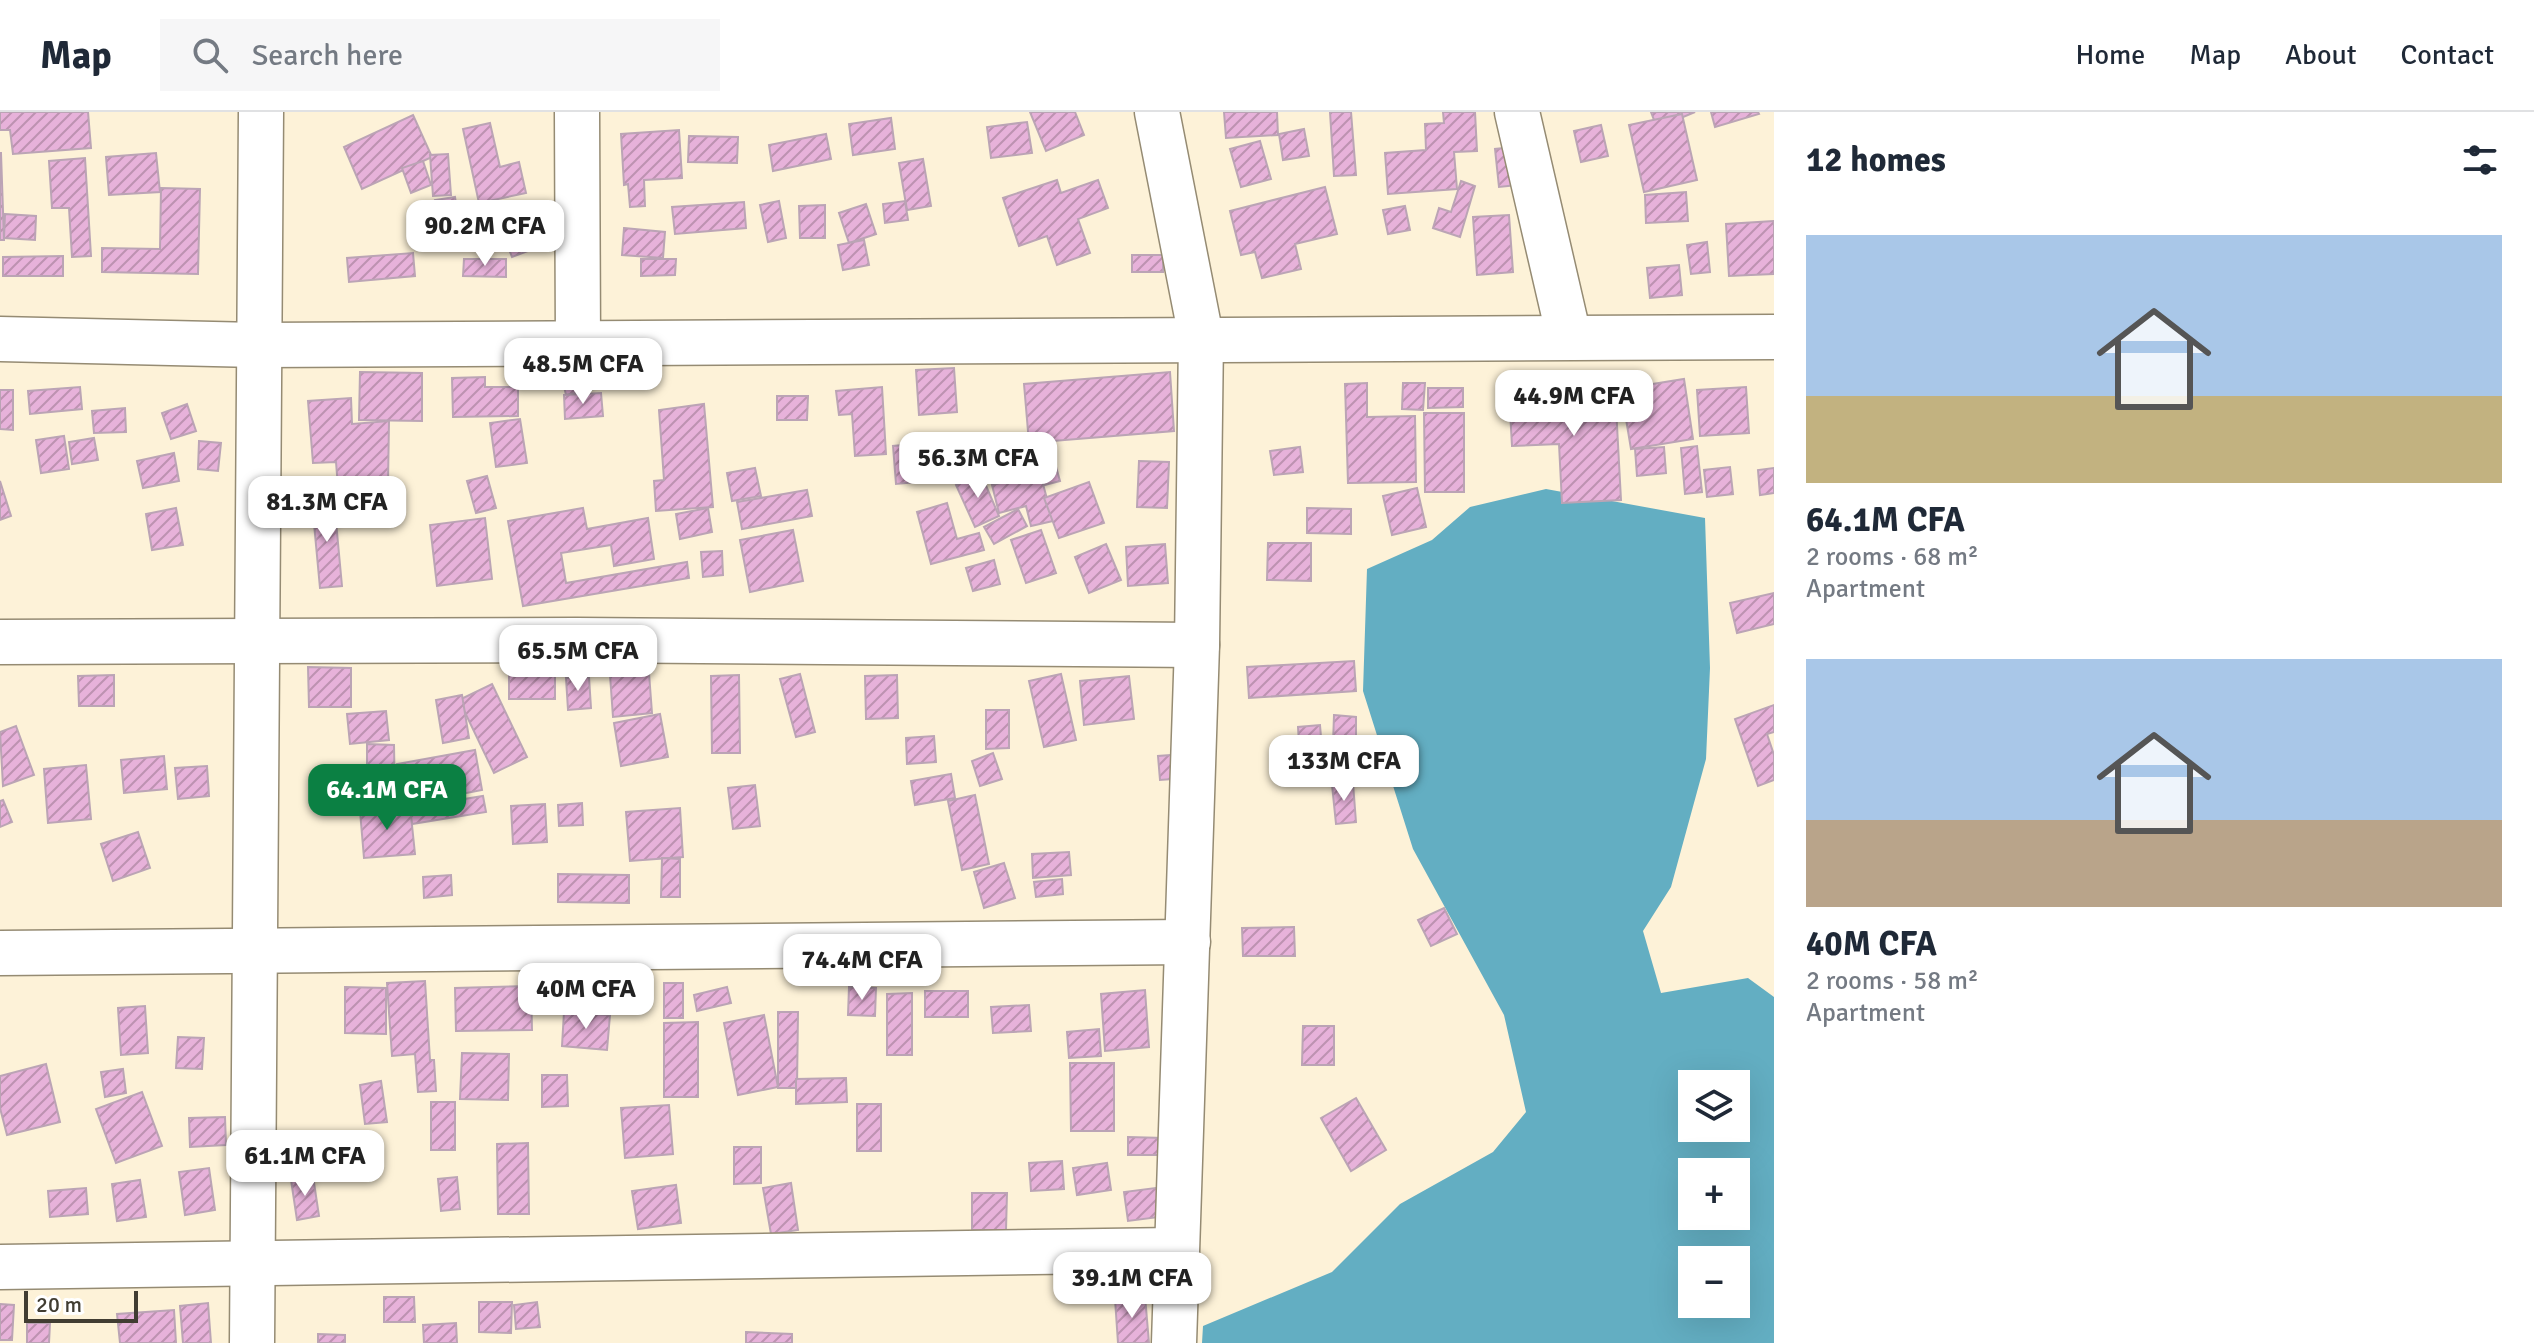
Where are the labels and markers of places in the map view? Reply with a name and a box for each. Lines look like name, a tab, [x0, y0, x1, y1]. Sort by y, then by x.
pin: 90.2M CFA	[393, 200, 577, 268]
pin: 48.5M CFA	[491, 338, 675, 406]
pin: 44.9M CFA	[1482, 370, 1666, 438]
pin: 56.3M CFA	[886, 432, 1070, 500]
pin: 81.3M CFA	[235, 476, 419, 544]
pin: 65.5M CFA	[486, 625, 670, 693]
pin: 133M CFA	[1261, 735, 1427, 803]
pin: 64.1M CFA	[295, 764, 479, 832]
pin: 74.4M CFA	[770, 934, 954, 1002]
pin: 40M CFA	[512, 963, 660, 1031]
pin: 61.1M CFA	[213, 1130, 397, 1198]
pin: 39.1M CFA	[1040, 1252, 1224, 1320]

